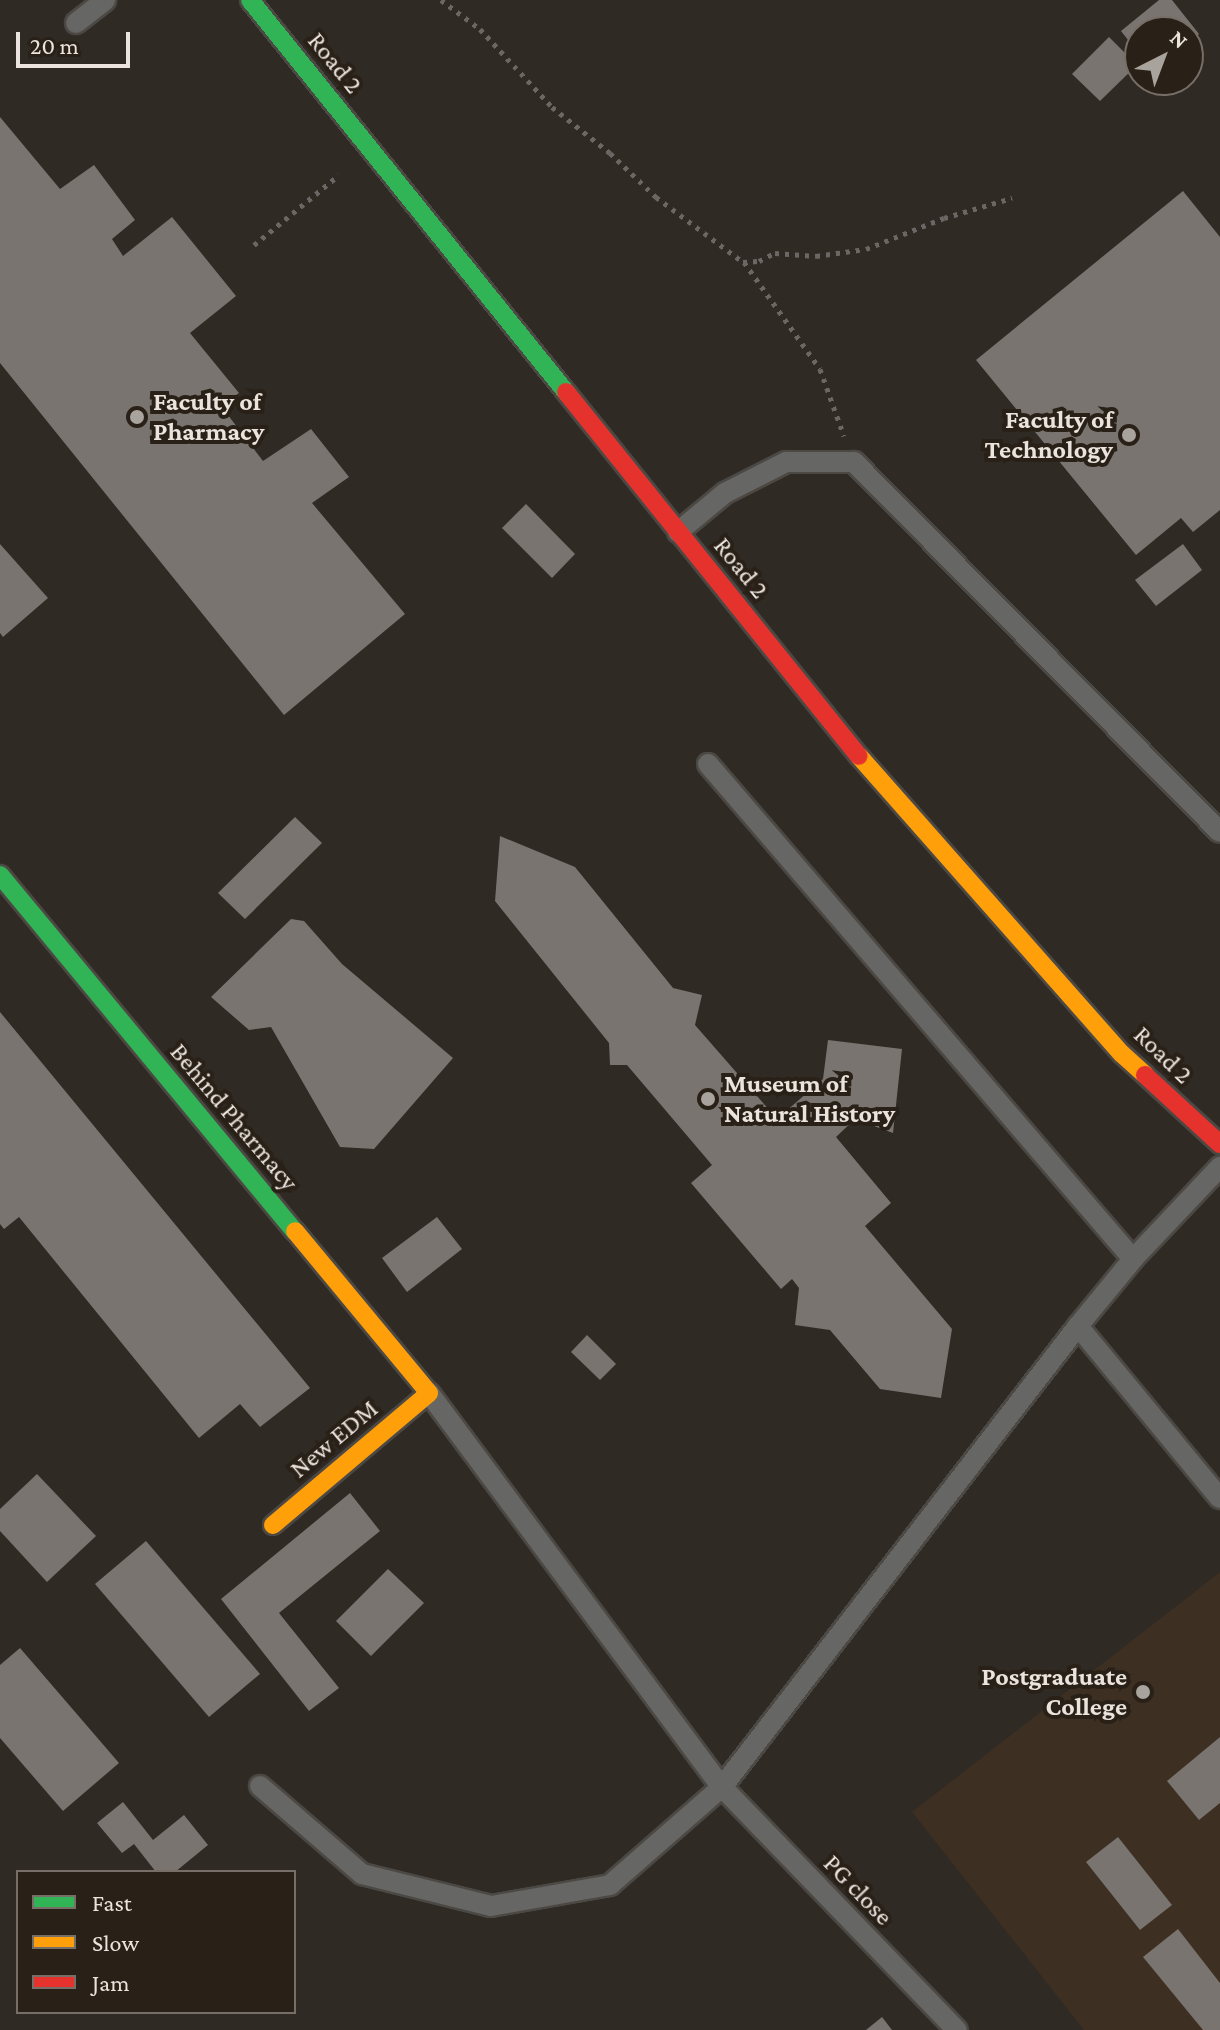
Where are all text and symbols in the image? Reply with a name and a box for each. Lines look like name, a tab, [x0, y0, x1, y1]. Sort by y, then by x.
scale bar	[20, 16, 134, 66]
north arrow	[1124, 16, 1204, 96]
text: N	[1165, 25, 1193, 54]
street label: Road 2	[301, 26, 369, 100]
text: 20 m	[30, 32, 79, 59]
place label: Faculty of Pharmacy	[153, 386, 264, 448]
place label: Faculty of Technology	[985, 404, 1113, 466]
marker: Faculty of Pharmacy	[128, 408, 146, 426]
marker: Faculty of Technology	[1120, 426, 1138, 444]
street label: Road 2	[707, 531, 775, 605]
street label: Road 2	[1127, 1019, 1199, 1091]
street label: Behind Pharmacy	[163, 1037, 305, 1197]
place label: Museum of Natural History	[724, 1068, 895, 1130]
marker: Museum of Natural History	[699, 1090, 717, 1108]
street label: New EDM	[284, 1393, 384, 1485]
place label: Postgraduate College	[981, 1661, 1127, 1722]
marker: Postgraduate College	[1134, 1683, 1152, 1701]
street label: PG close	[817, 1848, 899, 1932]
legend	[16, 1870, 296, 2014]
text: Fast	[92, 1889, 132, 1916]
text: Slow	[92, 1929, 139, 1956]
text: Jam	[92, 1969, 130, 1996]

